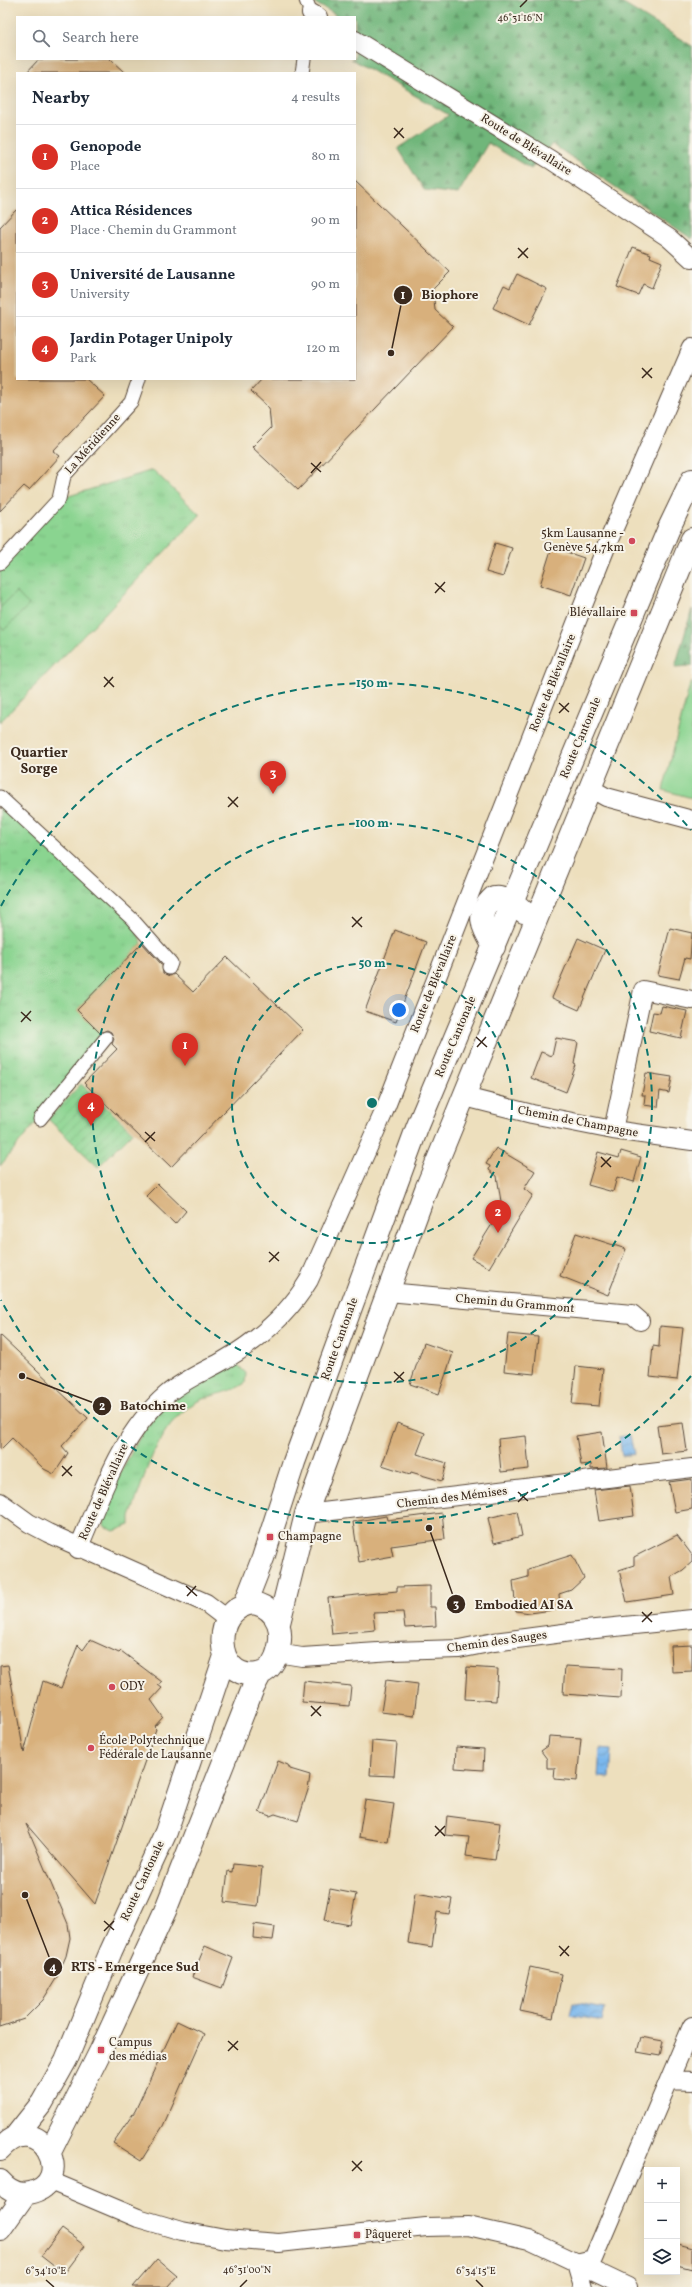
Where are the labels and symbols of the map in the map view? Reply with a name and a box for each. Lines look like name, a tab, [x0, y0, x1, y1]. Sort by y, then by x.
text: 46°31'16"N	[497, 11, 543, 25]
street label: Route de Blévallaire	[477, 111, 575, 180]
callout: Biophore	[393, 282, 486, 307]
text: Biophore	[422, 287, 479, 305]
text: 1	[401, 288, 406, 304]
street label: La Méridienne	[61, 410, 125, 478]
place label: 5km Lausanne - Genève 54,7km	[541, 526, 624, 556]
marker: 5km Lausanne - Genève 54,7km	[627, 536, 637, 546]
place label: Blévallaire	[570, 605, 626, 621]
marker: Blévallaire	[629, 608, 639, 618]
street label: Route de Blévallaire	[526, 631, 580, 734]
text: 150 m	[356, 676, 388, 692]
street label: Route Cantonale	[557, 694, 606, 781]
district label: Quartier Sorge	[10, 744, 68, 779]
pin: 3	[260, 761, 286, 794]
text: 100 m	[355, 816, 389, 832]
street label: Route de Blévallaire	[407, 932, 461, 1035]
text: 50 m	[358, 956, 386, 972]
street label: Route Cantonale	[432, 993, 481, 1080]
your location	[389, 1000, 409, 1020]
pin: 1	[172, 1033, 198, 1066]
pin: 4	[78, 1093, 104, 1126]
centre of rings	[365, 1096, 379, 1110]
street label: Chemin de Champagne	[516, 1102, 640, 1142]
pin: 2	[485, 1200, 511, 1233]
street label: Chemin du Grammont	[455, 1291, 575, 1317]
street label: Route Cantonale	[318, 1295, 363, 1383]
callout: Batochime	[92, 1393, 194, 1418]
text: Batochime	[120, 1398, 186, 1416]
text: 2	[99, 1399, 105, 1415]
street label: Route de Blévallaire	[75, 1441, 133, 1543]
street label: Chemin des Mémises	[396, 1483, 508, 1513]
place label: Champagne	[278, 1529, 342, 1545]
marker: Champagne	[265, 1532, 275, 1542]
callout: Embodied AI SA	[446, 1591, 581, 1616]
text: 3	[453, 1597, 459, 1613]
text: Embodied AI SA	[475, 1597, 574, 1615]
street label: Chemin des Sauges	[446, 1627, 548, 1657]
place label: ODY	[120, 1679, 145, 1695]
marker: ODY	[107, 1682, 117, 1692]
place label: École Polytechnique Fédérale de Lausanne	[99, 1732, 212, 1763]
marker: École Polytechnique Fédérale de Lausanne	[86, 1743, 96, 1753]
street label: Route Cantonale	[117, 1838, 169, 1924]
callout: RTS - Emergence Sud	[43, 1954, 207, 1979]
text: RTS - Emergence Sud	[71, 1959, 199, 1977]
text: 4	[49, 1960, 57, 1976]
place label: Campus des médias	[109, 2035, 167, 2065]
marker: Campus des médias	[96, 2045, 106, 2055]
place label: Pâqueret	[365, 2227, 412, 2243]
marker: Pâqueret	[352, 2230, 362, 2240]
text: 46°31'00"N	[223, 2263, 272, 2277]
text: 6°34'10"E	[26, 2264, 66, 2278]
text: 6°34'15"E	[456, 2264, 496, 2278]

